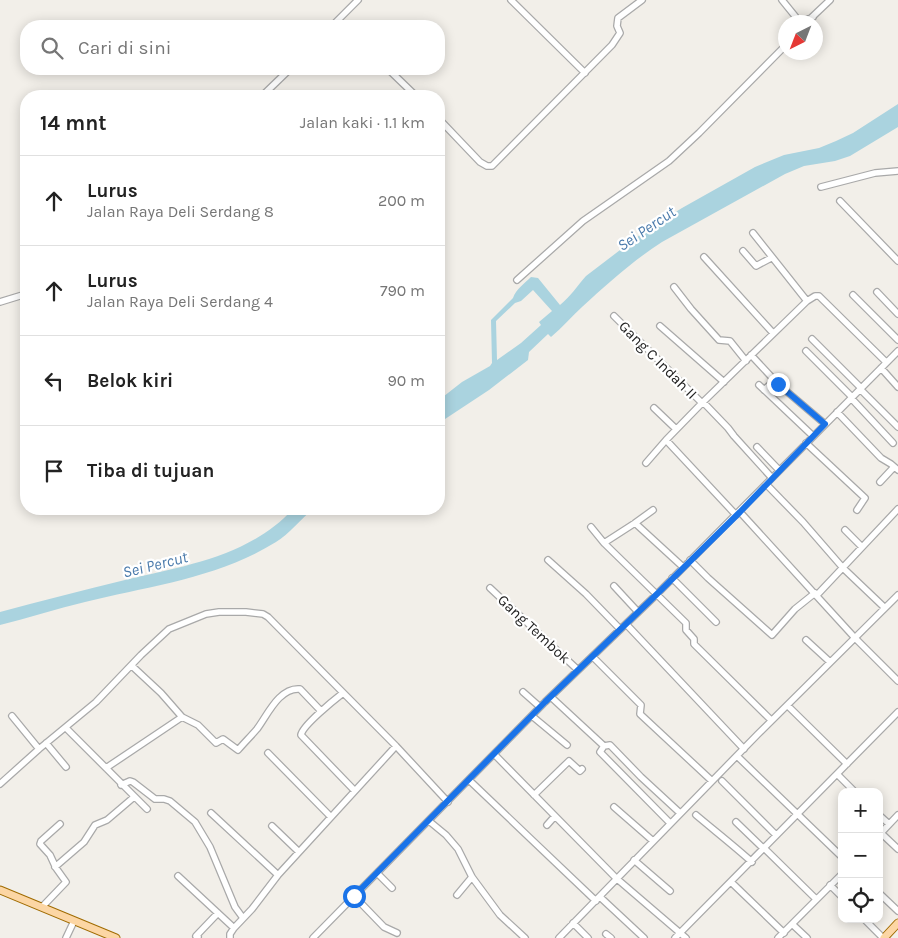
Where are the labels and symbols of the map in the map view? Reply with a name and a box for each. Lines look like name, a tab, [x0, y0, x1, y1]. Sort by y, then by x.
north arrow	[778, 15, 823, 60]
water label: Sei Percut	[613, 202, 680, 255]
street label: Gang C Indah II	[615, 317, 701, 403]
route end	[767, 373, 790, 396]
water label: Sei Percut	[121, 547, 190, 582]
street label: Gang Tembok	[494, 591, 574, 667]
route start	[343, 885, 366, 908]

